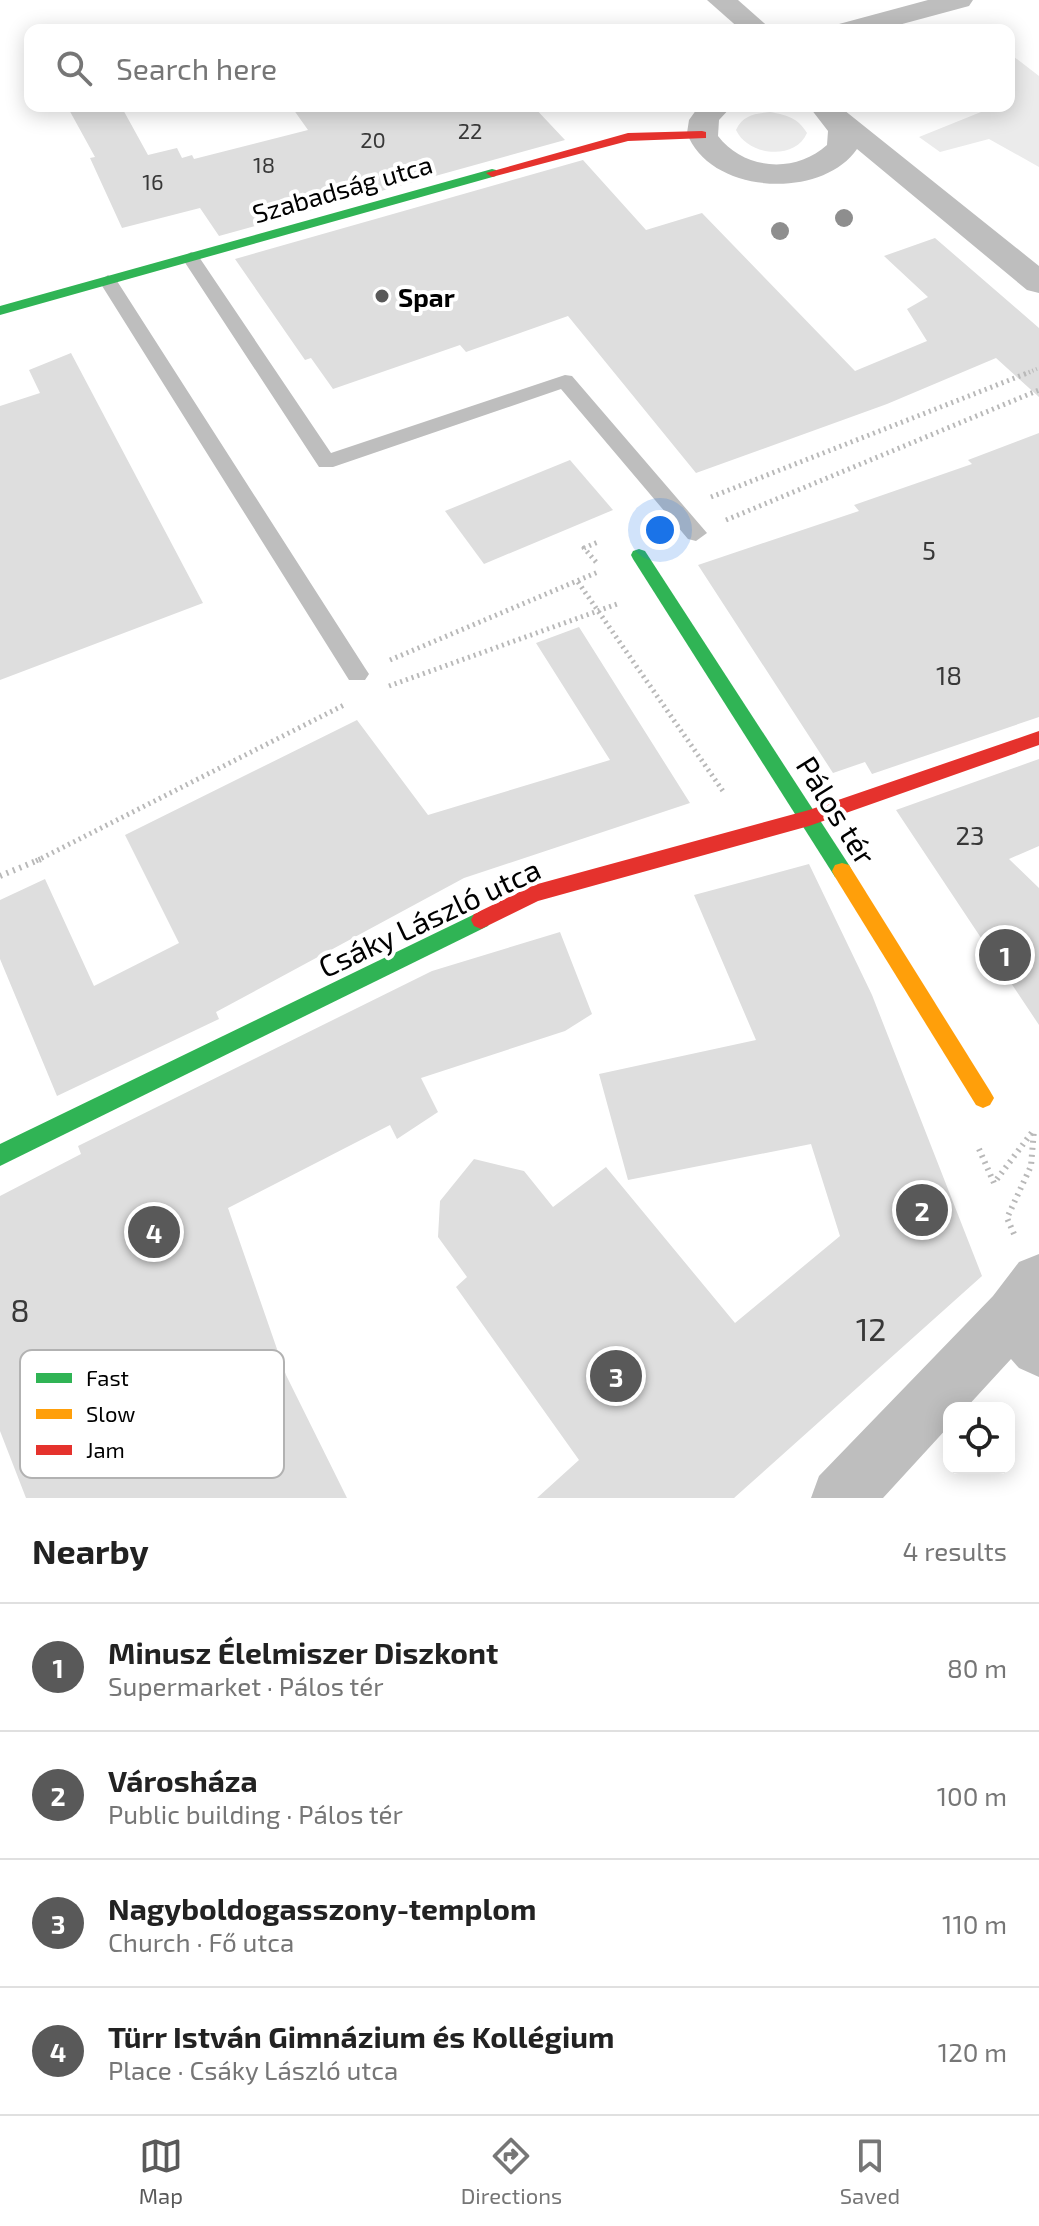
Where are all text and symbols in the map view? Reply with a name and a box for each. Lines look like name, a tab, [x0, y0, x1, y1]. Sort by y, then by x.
search box	[24, 24, 1015, 112]
icon: search	[52, 46, 96, 90]
text: Search here	[116, 50, 277, 86]
house number: 22	[458, 117, 482, 143]
house number: 20	[360, 126, 386, 152]
street label: Szabadság utca	[249, 148, 435, 228]
house number: 18	[253, 151, 275, 177]
house number: 16	[142, 168, 164, 194]
place label: Spar	[398, 281, 455, 312]
marker: Spar	[373, 287, 391, 305]
your location	[640, 510, 680, 550]
house number: 5	[922, 534, 936, 565]
house number: 18	[936, 659, 962, 690]
street label: Pálos tér	[790, 749, 884, 871]
house number: 23	[955, 819, 985, 850]
street label: Csáky László utca	[312, 850, 546, 984]
pin: 1	[979, 925, 1031, 985]
pin: 2	[896, 1180, 948, 1240]
pin: 4	[128, 1202, 180, 1262]
house number: 8	[10, 1290, 30, 1328]
house number: 12	[856, 1309, 886, 1347]
pin: 3	[590, 1346, 642, 1406]
legend	[20, 1350, 284, 1478]
text: Fast	[86, 1364, 129, 1390]
text: Slow	[86, 1400, 135, 1426]
map controls	[943, 1402, 1015, 1474]
button: locate	[943, 1402, 1015, 1474]
text: Jam	[86, 1436, 125, 1462]
text: Nearby	[32, 1530, 149, 1571]
text: 4 results	[902, 1535, 1007, 1566]
text: Minusz Élelmiszer Diszkont	[108, 1634, 498, 1670]
text: 1	[52, 1652, 64, 1683]
text: 80 m	[947, 1652, 1007, 1683]
text: Supermarket · Pálos tér	[108, 1670, 384, 1701]
text: Városháza	[108, 1762, 258, 1798]
text: 2	[50, 1780, 66, 1811]
text: 100 m	[937, 1780, 1007, 1811]
text: Public building · Pálos tér	[108, 1798, 403, 1829]
text: Nagyboldogasszony-templom	[108, 1890, 536, 1926]
text: 3	[51, 1908, 65, 1939]
text: 110 m	[942, 1908, 1007, 1939]
text: Church · Fő utca	[108, 1926, 294, 1957]
text: Türr István Gimnázium és Kollégium	[108, 2018, 614, 2054]
text: 4	[50, 2036, 66, 2067]
text: 120 m	[938, 2036, 1007, 2067]
text: Place · Csáky László utca	[108, 2054, 398, 2085]
tab: Map	[139, 2134, 183, 2208]
tab: Directions	[461, 2134, 562, 2208]
tab: Saved	[840, 2134, 900, 2208]

